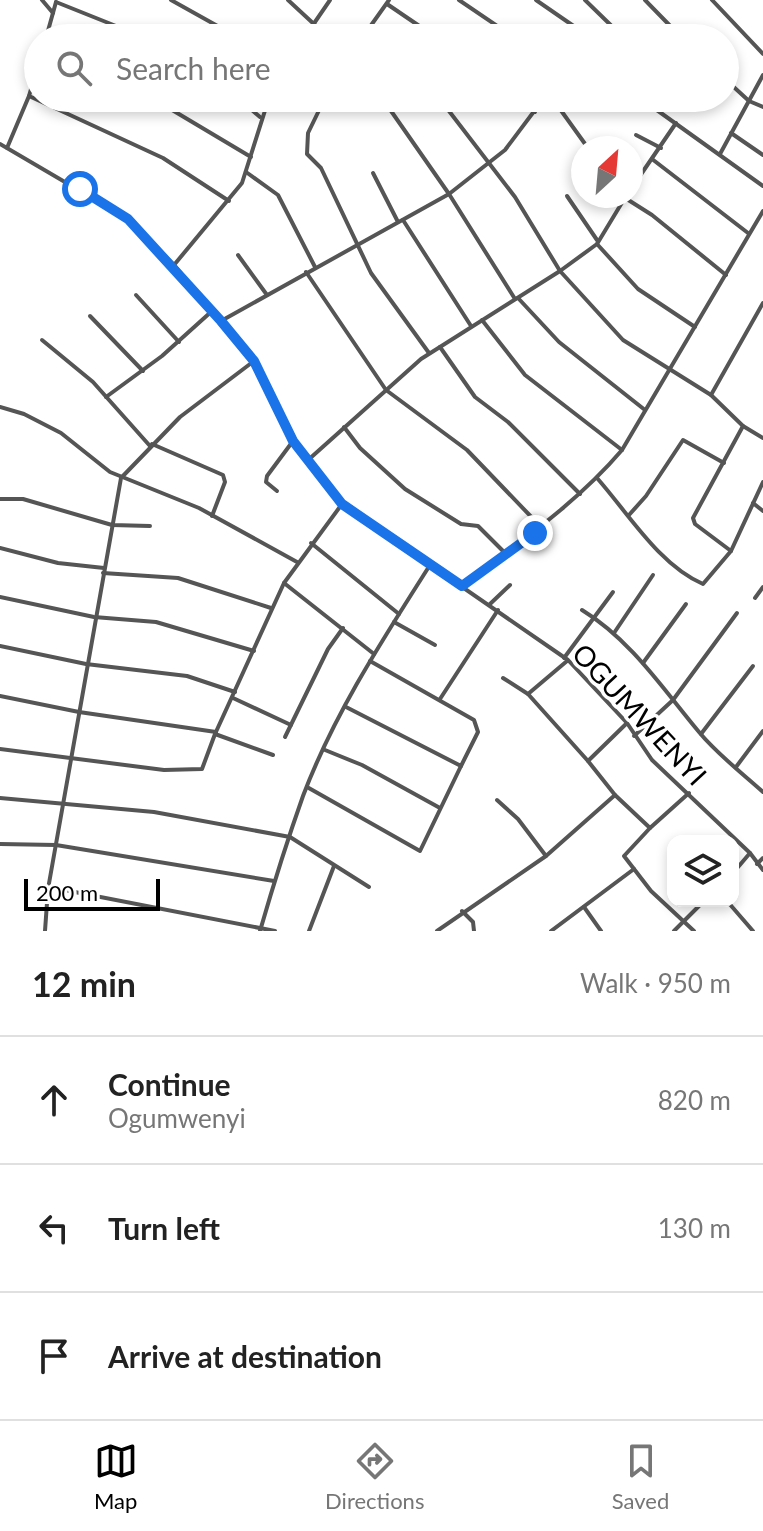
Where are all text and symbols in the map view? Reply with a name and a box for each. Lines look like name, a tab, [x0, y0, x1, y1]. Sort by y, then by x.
search box	[24, 24, 739, 112]
icon: search	[52, 46, 96, 90]
text: Search here	[116, 50, 271, 86]
north arrow	[571, 136, 643, 208]
route start	[62, 171, 98, 207]
route end	[517, 515, 553, 551]
street label: OGUMWENYI	[566, 636, 714, 792]
map controls	[667, 835, 739, 907]
button: layers	[667, 835, 739, 907]
scale bar	[24, 875, 160, 911]
text: 200 m	[36, 879, 98, 906]
text: 12 min	[32, 963, 136, 1004]
text: Walk · 950 m	[580, 967, 731, 999]
text: Continue	[108, 1066, 231, 1102]
icon: ahead	[32, 1078, 76, 1122]
text: 820 m	[658, 1084, 731, 1116]
text: Ogumwenyi	[108, 1102, 246, 1134]
icon: left	[32, 1206, 76, 1250]
text: Turn left	[108, 1210, 220, 1246]
text: 130 m	[658, 1212, 731, 1244]
icon: arrive	[32, 1334, 76, 1378]
text: Arrive at destination	[108, 1338, 382, 1374]
tab: Map	[94, 1439, 138, 1514]
tab: Directions	[325, 1439, 424, 1514]
tab: Saved	[612, 1439, 669, 1514]

